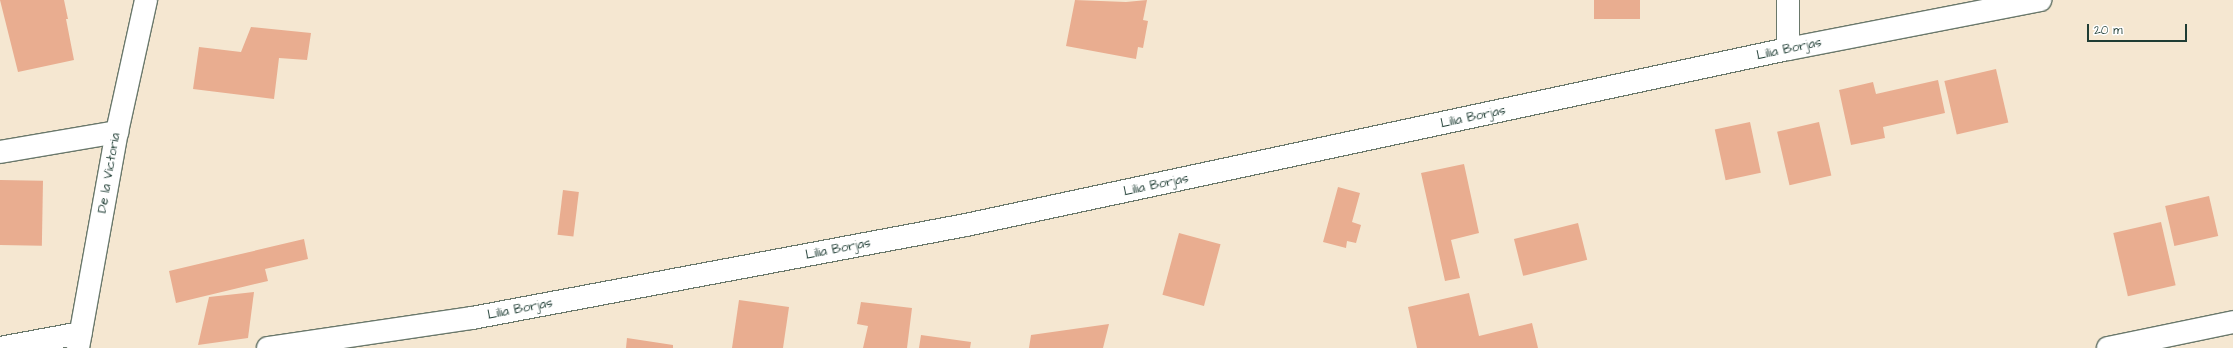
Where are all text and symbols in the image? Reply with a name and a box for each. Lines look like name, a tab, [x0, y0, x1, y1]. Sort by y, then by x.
scale bar	[2089, 16, 2189, 42]
text: 20 m	[2094, 22, 2123, 39]
street label: Lilia Borjas	[1755, 35, 1823, 63]
street label: Lilia Borjas	[1439, 103, 1507, 131]
street label: De la Victoria	[94, 132, 124, 214]
street label: Lilia Borjas	[1122, 171, 1190, 199]
street label: Lilia Borjas	[804, 235, 872, 263]
street label: Lilia Borjas	[486, 295, 554, 323]

